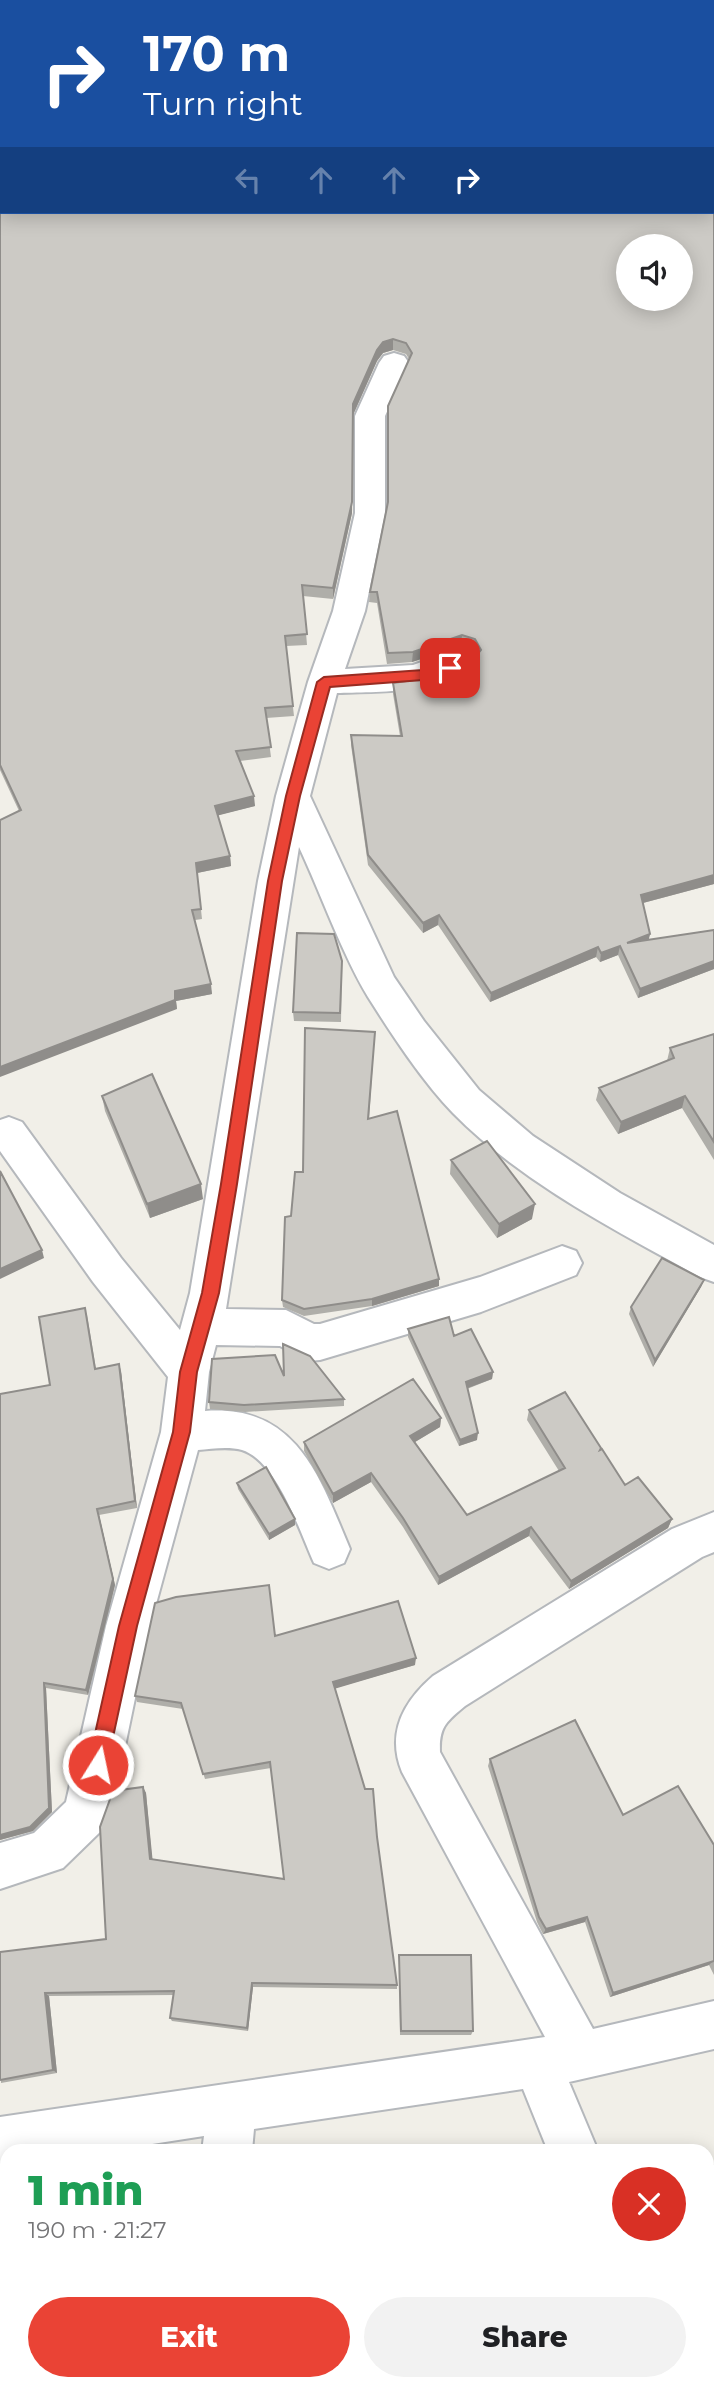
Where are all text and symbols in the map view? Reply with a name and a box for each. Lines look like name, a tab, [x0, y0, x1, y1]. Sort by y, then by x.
text: 170 m	[143, 24, 290, 83]
icon: right	[28, 28, 119, 119]
text: Turn right	[143, 84, 303, 123]
icon: left	[229, 161, 267, 199]
icon: ahead	[302, 161, 340, 199]
icon: ahead	[375, 161, 413, 199]
icon: right	[448, 161, 486, 199]
map controls	[616, 234, 693, 311]
button: sound	[616, 234, 693, 311]
pin	[420, 638, 480, 698]
icon: arrive	[431, 649, 469, 687]
position arrow	[61, 1728, 135, 1802]
text: 1 min	[28, 2164, 144, 2216]
button: close	[612, 2167, 686, 2241]
text: 190 m · 21:27	[28, 2216, 167, 2244]
button: Exit	[28, 2297, 350, 2377]
button: Share	[364, 2297, 686, 2377]

